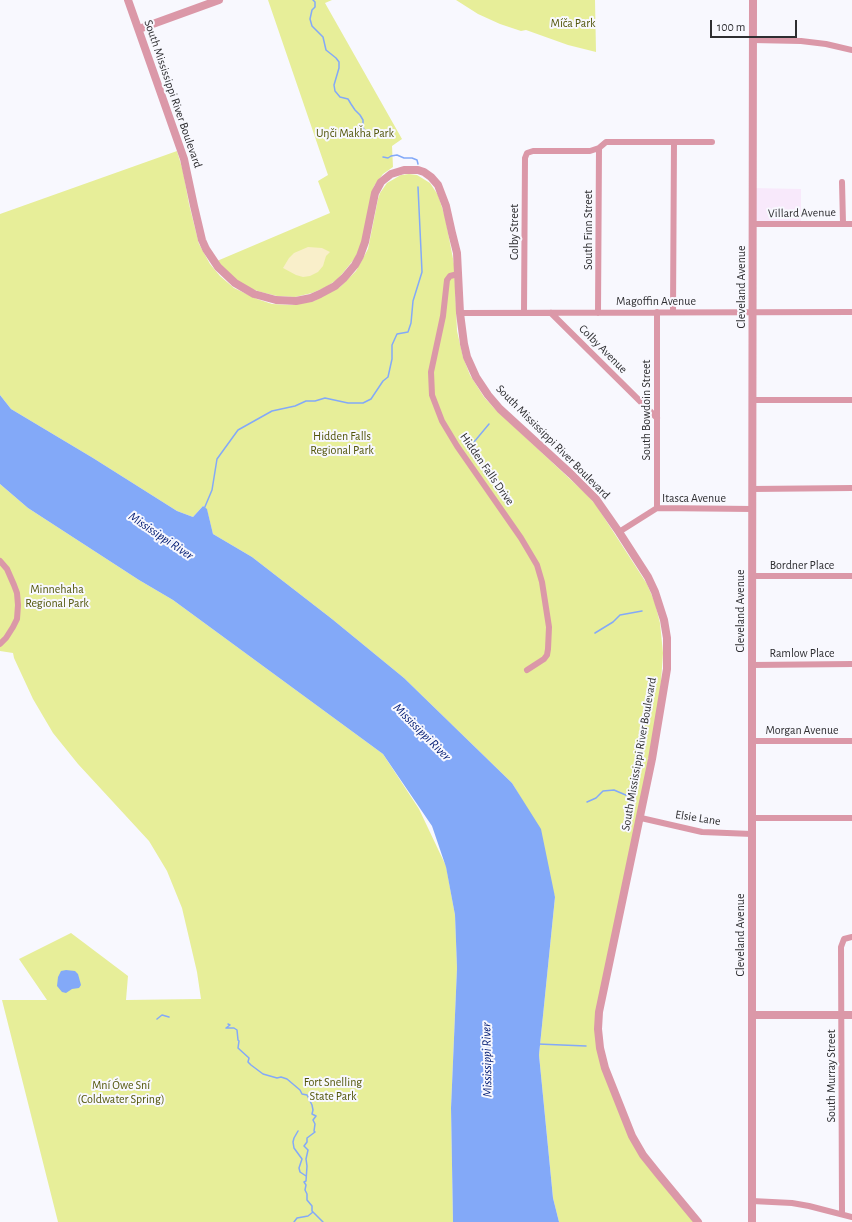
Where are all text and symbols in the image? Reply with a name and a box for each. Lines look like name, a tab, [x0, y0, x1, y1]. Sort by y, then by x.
scale bar	[712, 12, 799, 38]
park label: Míča Park	[550, 16, 596, 30]
street label: South Mississippi River Boulevard	[141, 18, 205, 170]
text: 100 m	[717, 21, 745, 33]
park label: Uŋči Makȟa Park	[316, 126, 394, 140]
street label: South Finn Street	[581, 190, 595, 270]
street label: Colby Street	[507, 204, 521, 260]
street label: Villard Avenue	[768, 205, 836, 221]
street label: Cleveland Avenue	[734, 246, 748, 328]
street label: Magoffin Avenue	[616, 294, 696, 308]
street label: Colby Avenue	[576, 322, 630, 376]
street label: South Bowdoin Street	[639, 360, 653, 460]
street label: South Mississippi River Boulevard	[493, 382, 613, 502]
park label: Hidden Falls Regional Park	[310, 429, 374, 457]
street label: Hidden Falls Drive	[457, 430, 517, 508]
street label: Itasca Avenue	[662, 491, 726, 505]
water label: Mississippi River	[126, 509, 196, 563]
street label: Bordner Place	[770, 558, 834, 572]
street label: Cleveland Avenue	[733, 570, 747, 652]
park label: Minnehaha Regional Park	[25, 582, 89, 610]
street label: Ramlow Place	[769, 646, 835, 660]
street label: South Mississippi River Boulevard	[618, 676, 660, 832]
water label: Mississippi River	[390, 700, 454, 764]
street label: Morgan Avenue	[765, 723, 839, 737]
street label: Elsie Lane	[674, 807, 722, 829]
street label: Cleveland Avenue	[733, 894, 747, 976]
water label: Mississippi River	[479, 1022, 495, 1098]
street label: South Murray Street	[824, 1029, 838, 1123]
park label: Fort Snelling State Park	[304, 1075, 362, 1103]
park label: Mní Ówe Sní (Coldwater Spring)	[77, 1078, 165, 1106]

